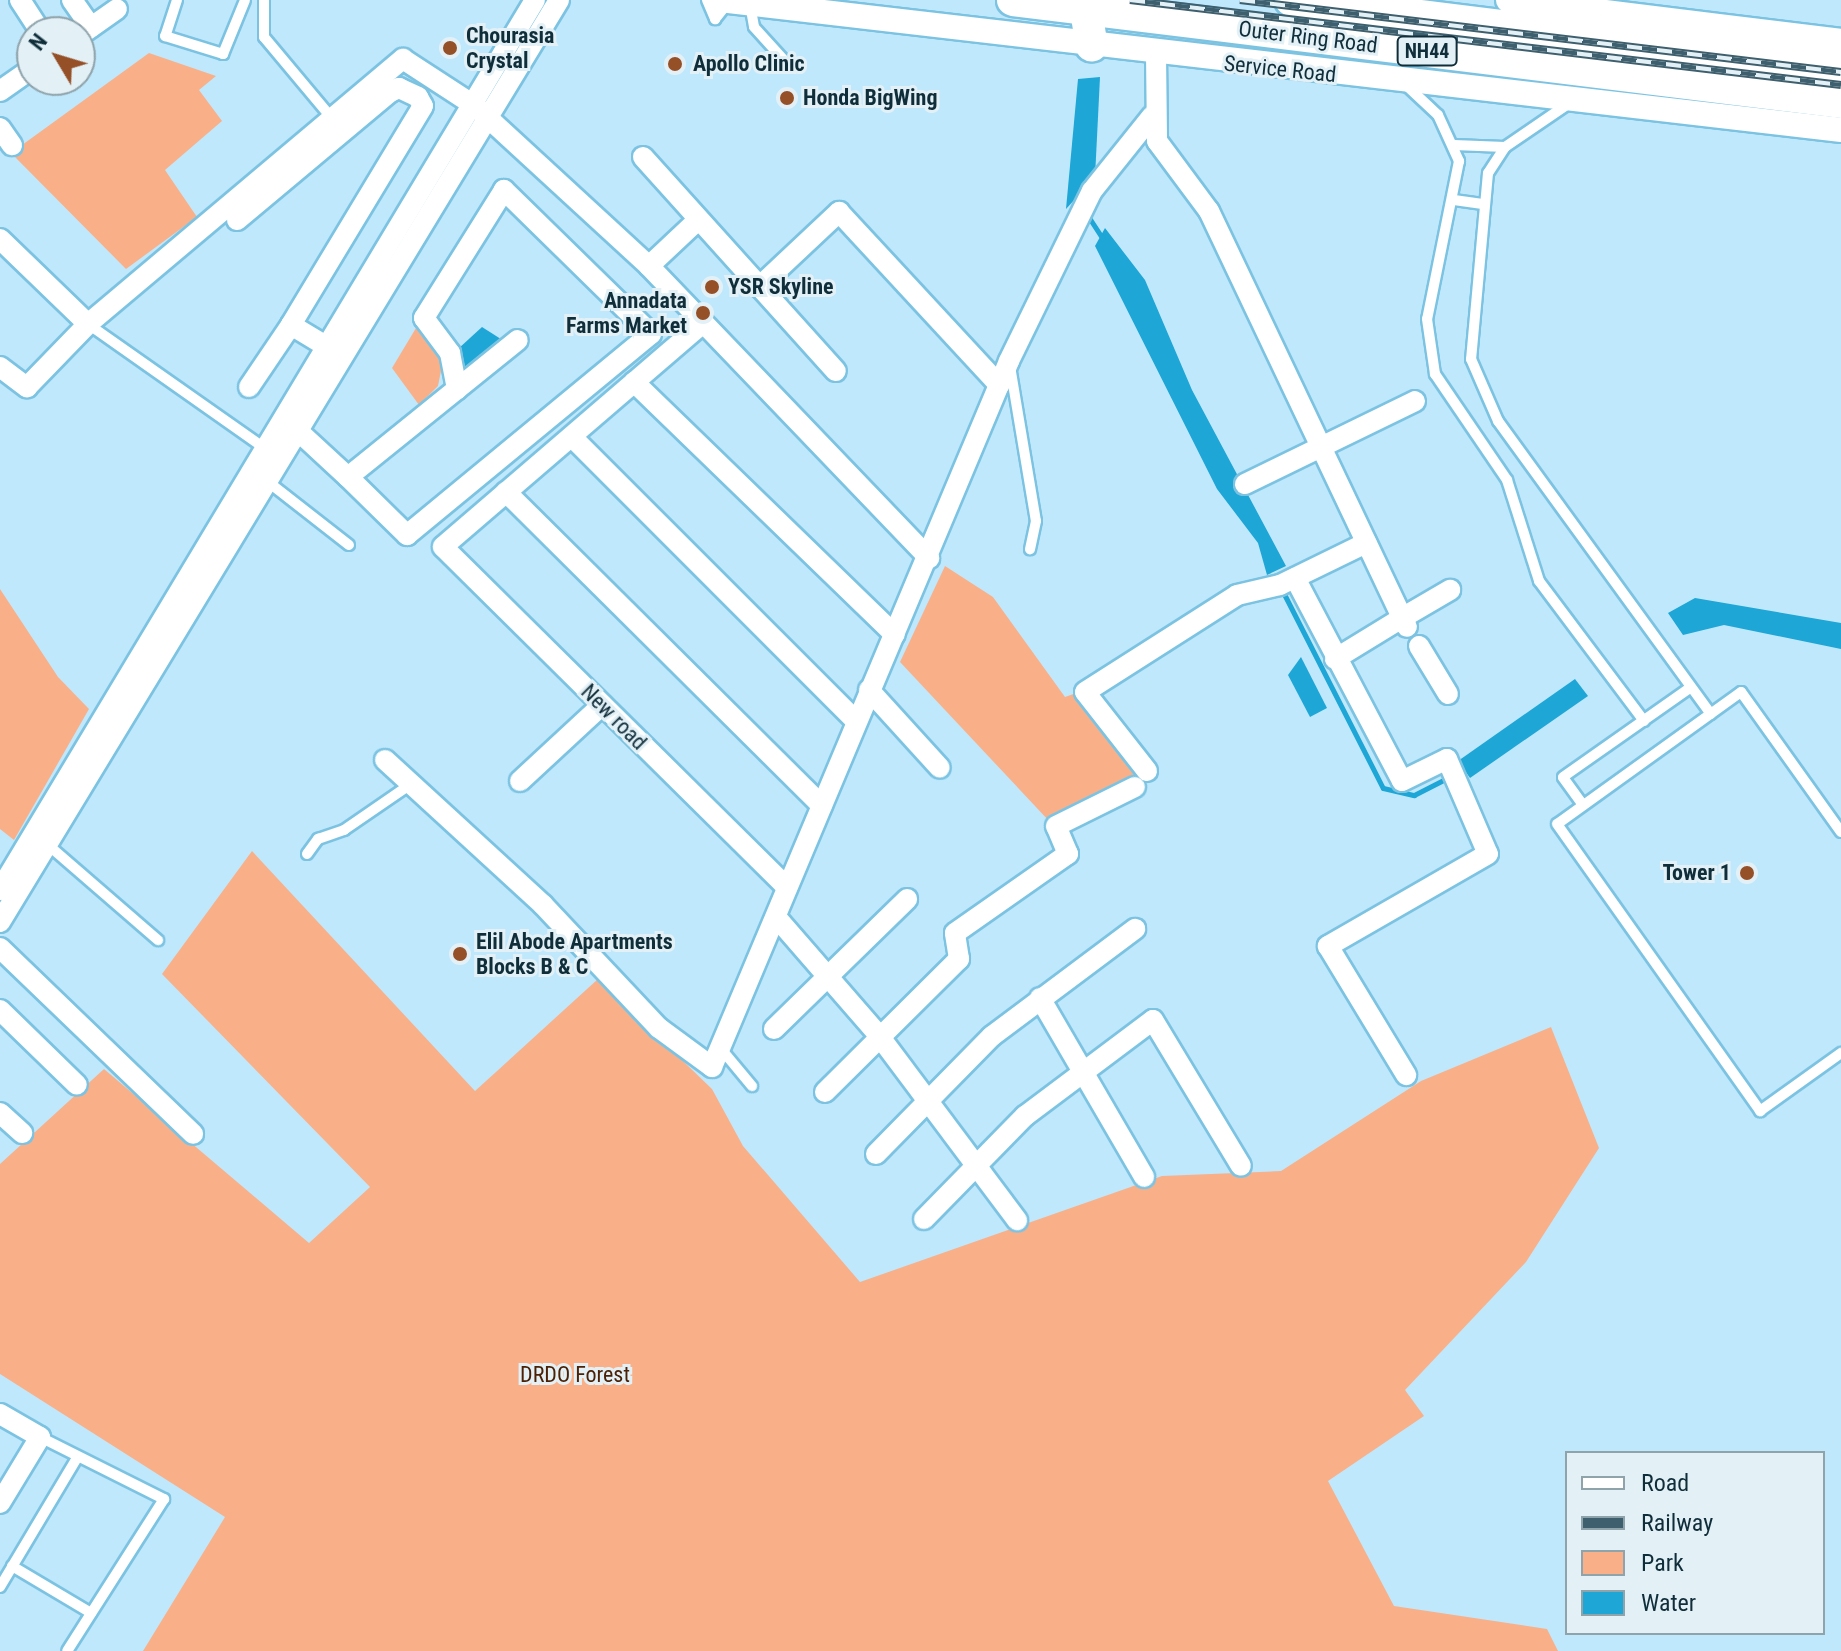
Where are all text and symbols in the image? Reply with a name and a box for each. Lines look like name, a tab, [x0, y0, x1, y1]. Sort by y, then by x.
street label: Outer Ring Road	[1237, 15, 1379, 59]
north arrow	[16, 16, 96, 96]
place label: Chourasia Crystal	[466, 22, 554, 74]
text: N	[24, 29, 52, 55]
road number: NH44	[1395, 35, 1459, 67]
marker: Chourasia Crystal	[441, 39, 459, 57]
street label: Service Road	[1223, 50, 1337, 88]
place label: Apollo Clinic	[693, 51, 805, 77]
marker: Apollo Clinic	[664, 53, 686, 75]
place label: Honda BigWing	[803, 85, 938, 111]
marker: Honda BigWing	[778, 89, 796, 107]
place label: YSR Skyline	[728, 274, 833, 300]
marker: YSR Skyline	[703, 278, 721, 296]
place label: Annadata Farms Market	[566, 287, 687, 338]
marker: Annadata Farms Market	[694, 304, 712, 322]
street label: New road	[576, 679, 652, 755]
place label: Tower 1	[1662, 860, 1731, 886]
marker: Tower 1	[1738, 864, 1756, 882]
place label: Elil Abode Apartments Blocks B & C	[476, 928, 673, 980]
marker: Elil Abode Apartments Blocks B & C	[451, 945, 469, 963]
park label: DRDO Forest	[520, 1362, 630, 1388]
legend	[1565, 1451, 1825, 1635]
text: Road	[1641, 1469, 1689, 1497]
text: Railway	[1641, 1509, 1713, 1537]
text: Park	[1641, 1549, 1684, 1577]
text: Water	[1641, 1589, 1696, 1617]

